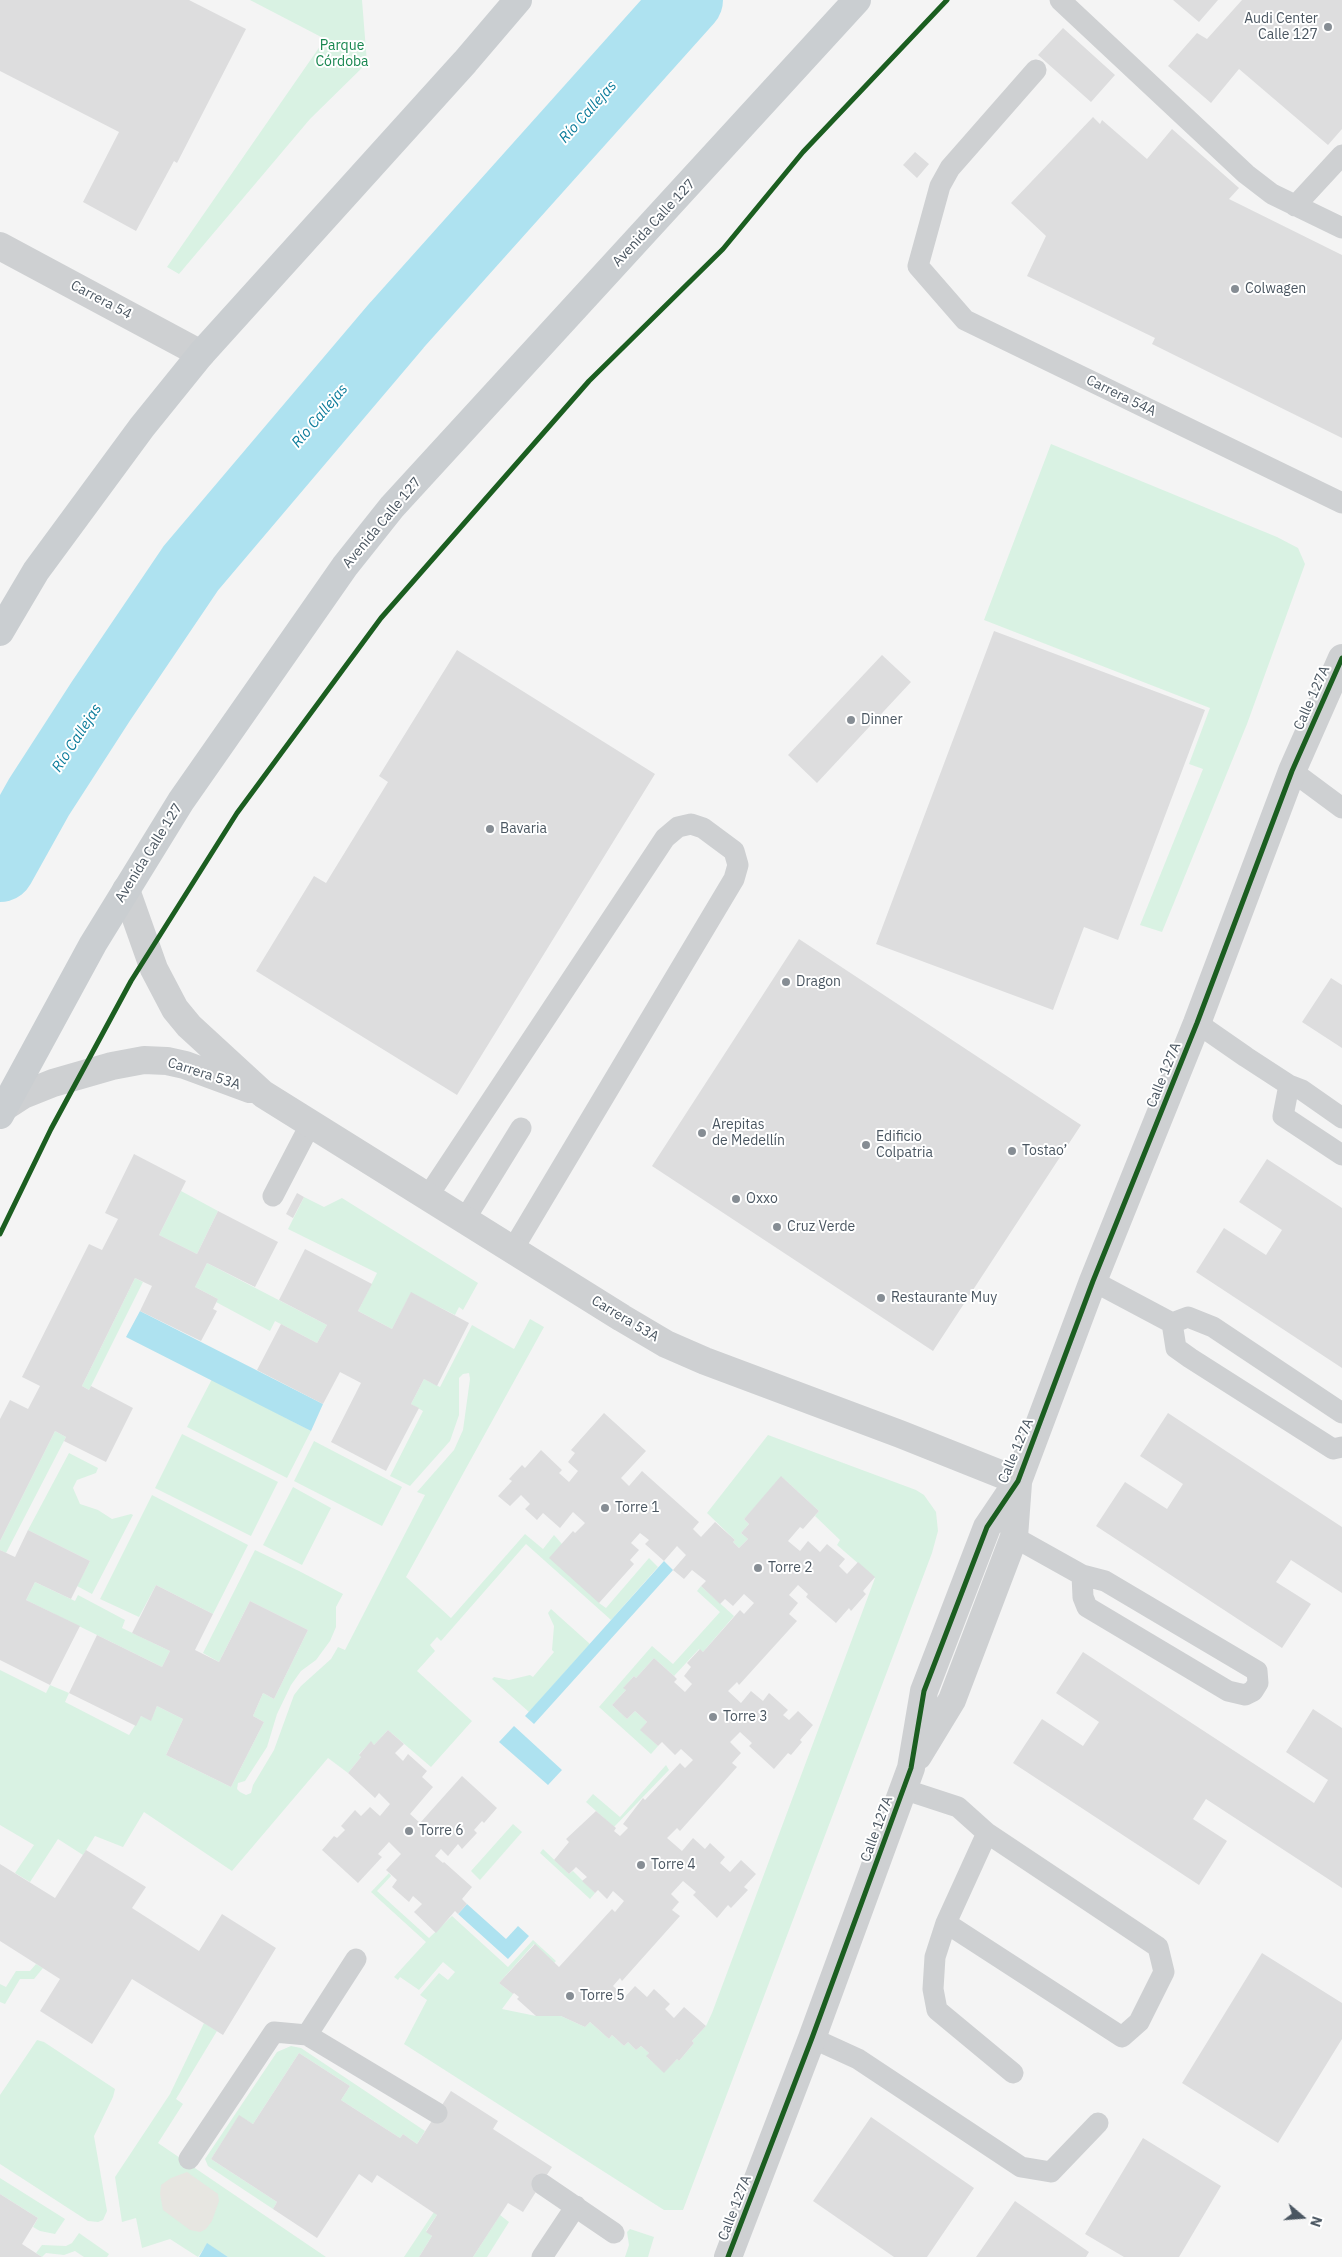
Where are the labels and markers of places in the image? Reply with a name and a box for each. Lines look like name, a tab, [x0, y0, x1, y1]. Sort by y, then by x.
place label: Audi Center Calle 127	[1244, 11, 1318, 44]
marker: Audi Center Calle 127	[1322, 21, 1334, 33]
place label: Colwagen	[1245, 281, 1306, 297]
marker: Colwagen	[1229, 283, 1241, 295]
place label: Dinner	[861, 712, 903, 728]
marker: Dinner	[845, 714, 857, 726]
place label: Bavaria	[500, 821, 547, 837]
marker: Bavaria	[484, 823, 496, 835]
place label: Dragon	[796, 974, 841, 990]
marker: Dragon	[780, 976, 792, 988]
place label: Arepitas de Medellín	[712, 1117, 785, 1150]
marker: Arepitas de Medellín	[696, 1127, 708, 1139]
place label: Edificio Colpatria	[876, 1129, 933, 1162]
marker: Edificio Colpatria	[860, 1139, 872, 1151]
place label: Tostao’	[1022, 1143, 1067, 1159]
marker: Tostao’	[1006, 1145, 1018, 1157]
place label: Oxxo	[746, 1191, 778, 1207]
marker: Oxxo	[730, 1193, 742, 1205]
place label: Cruz Verde	[787, 1219, 855, 1235]
marker: Cruz Verde	[771, 1221, 783, 1233]
place label: Restaurante Muy	[891, 1290, 997, 1306]
marker: Restaurante Muy	[875, 1292, 887, 1304]
place label: Torre 1	[615, 1500, 660, 1516]
marker: Torre 1	[599, 1502, 611, 1514]
place label: Torre 2	[768, 1560, 813, 1576]
marker: Torre 2	[752, 1562, 764, 1574]
place label: Torre 3	[723, 1709, 768, 1725]
marker: Torre 3	[707, 1711, 719, 1723]
place label: Torre 6	[419, 1823, 464, 1839]
marker: Torre 6	[403, 1825, 415, 1837]
place label: Torre 4	[651, 1857, 696, 1873]
marker: Torre 4	[635, 1859, 647, 1871]
place label: Torre 5	[580, 1988, 625, 2004]
marker: Torre 5	[564, 1990, 576, 2002]

